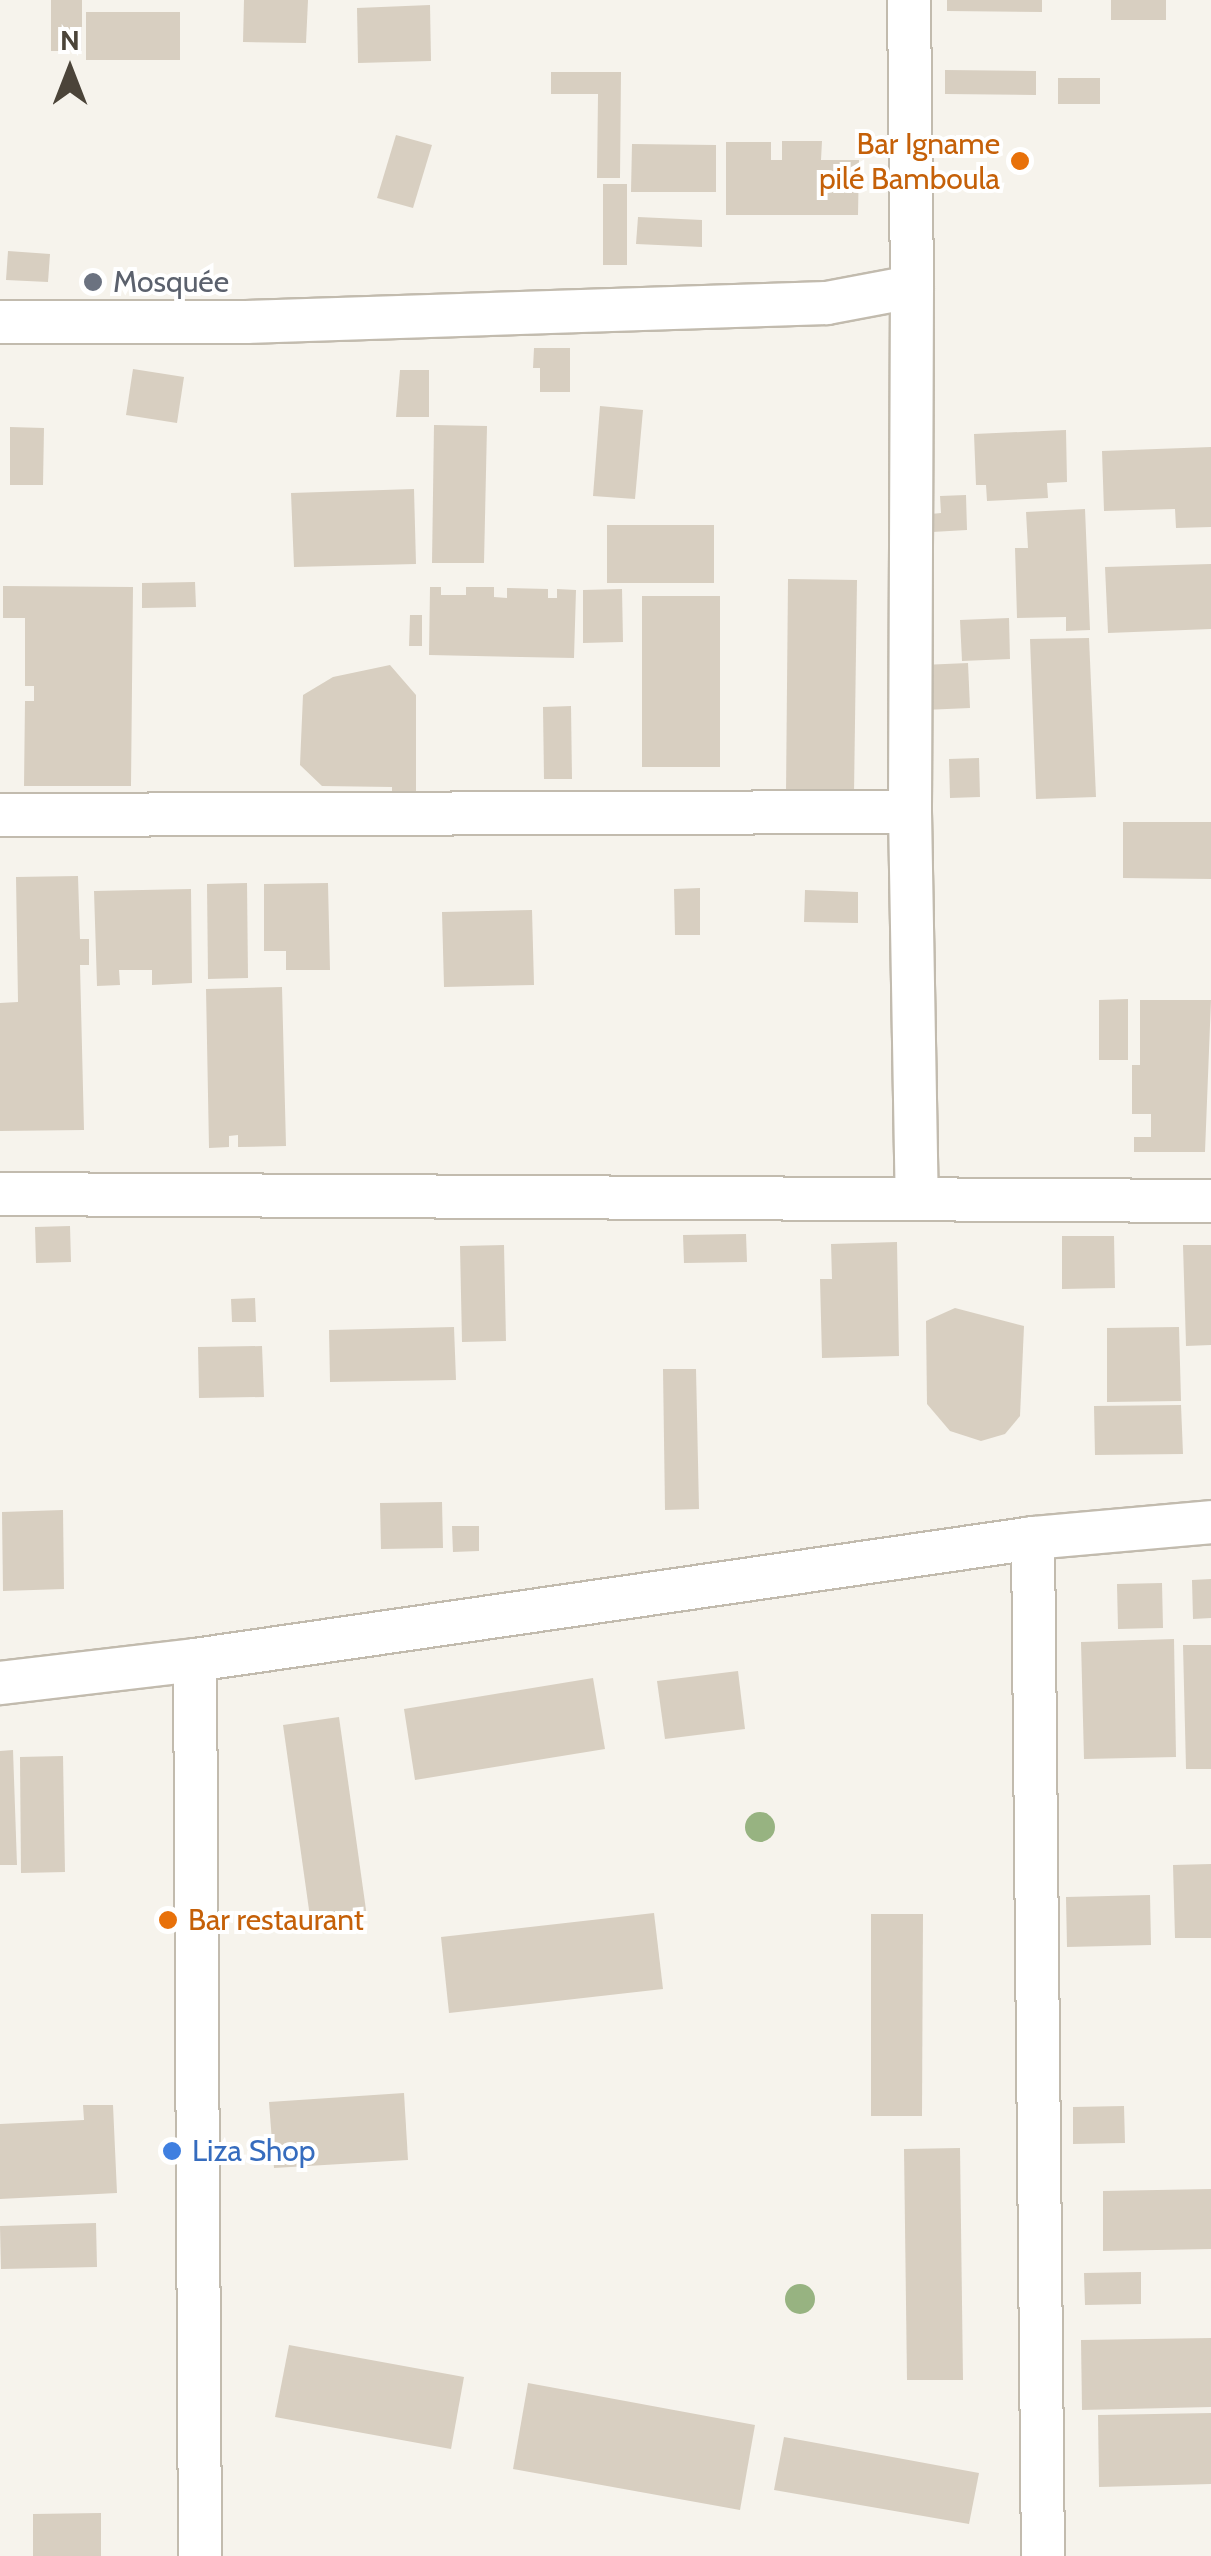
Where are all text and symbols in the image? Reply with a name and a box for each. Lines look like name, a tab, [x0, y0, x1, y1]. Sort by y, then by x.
north arrow	[20, 20, 120, 120]
text: N	[60, 23, 80, 57]
place label: Bar Igname pilé Bamboula	[819, 126, 1000, 196]
marker: Bar Igname pilé Bamboula	[1009, 150, 1031, 172]
place label: Mosquée	[113, 264, 229, 300]
marker: Mosquée	[82, 271, 104, 293]
place label: Bar restaurant	[188, 1902, 364, 1938]
marker: Bar restaurant	[157, 1909, 179, 1931]
place label: Liza Shop	[192, 2133, 315, 2169]
marker: Liza Shop	[161, 2140, 183, 2162]

